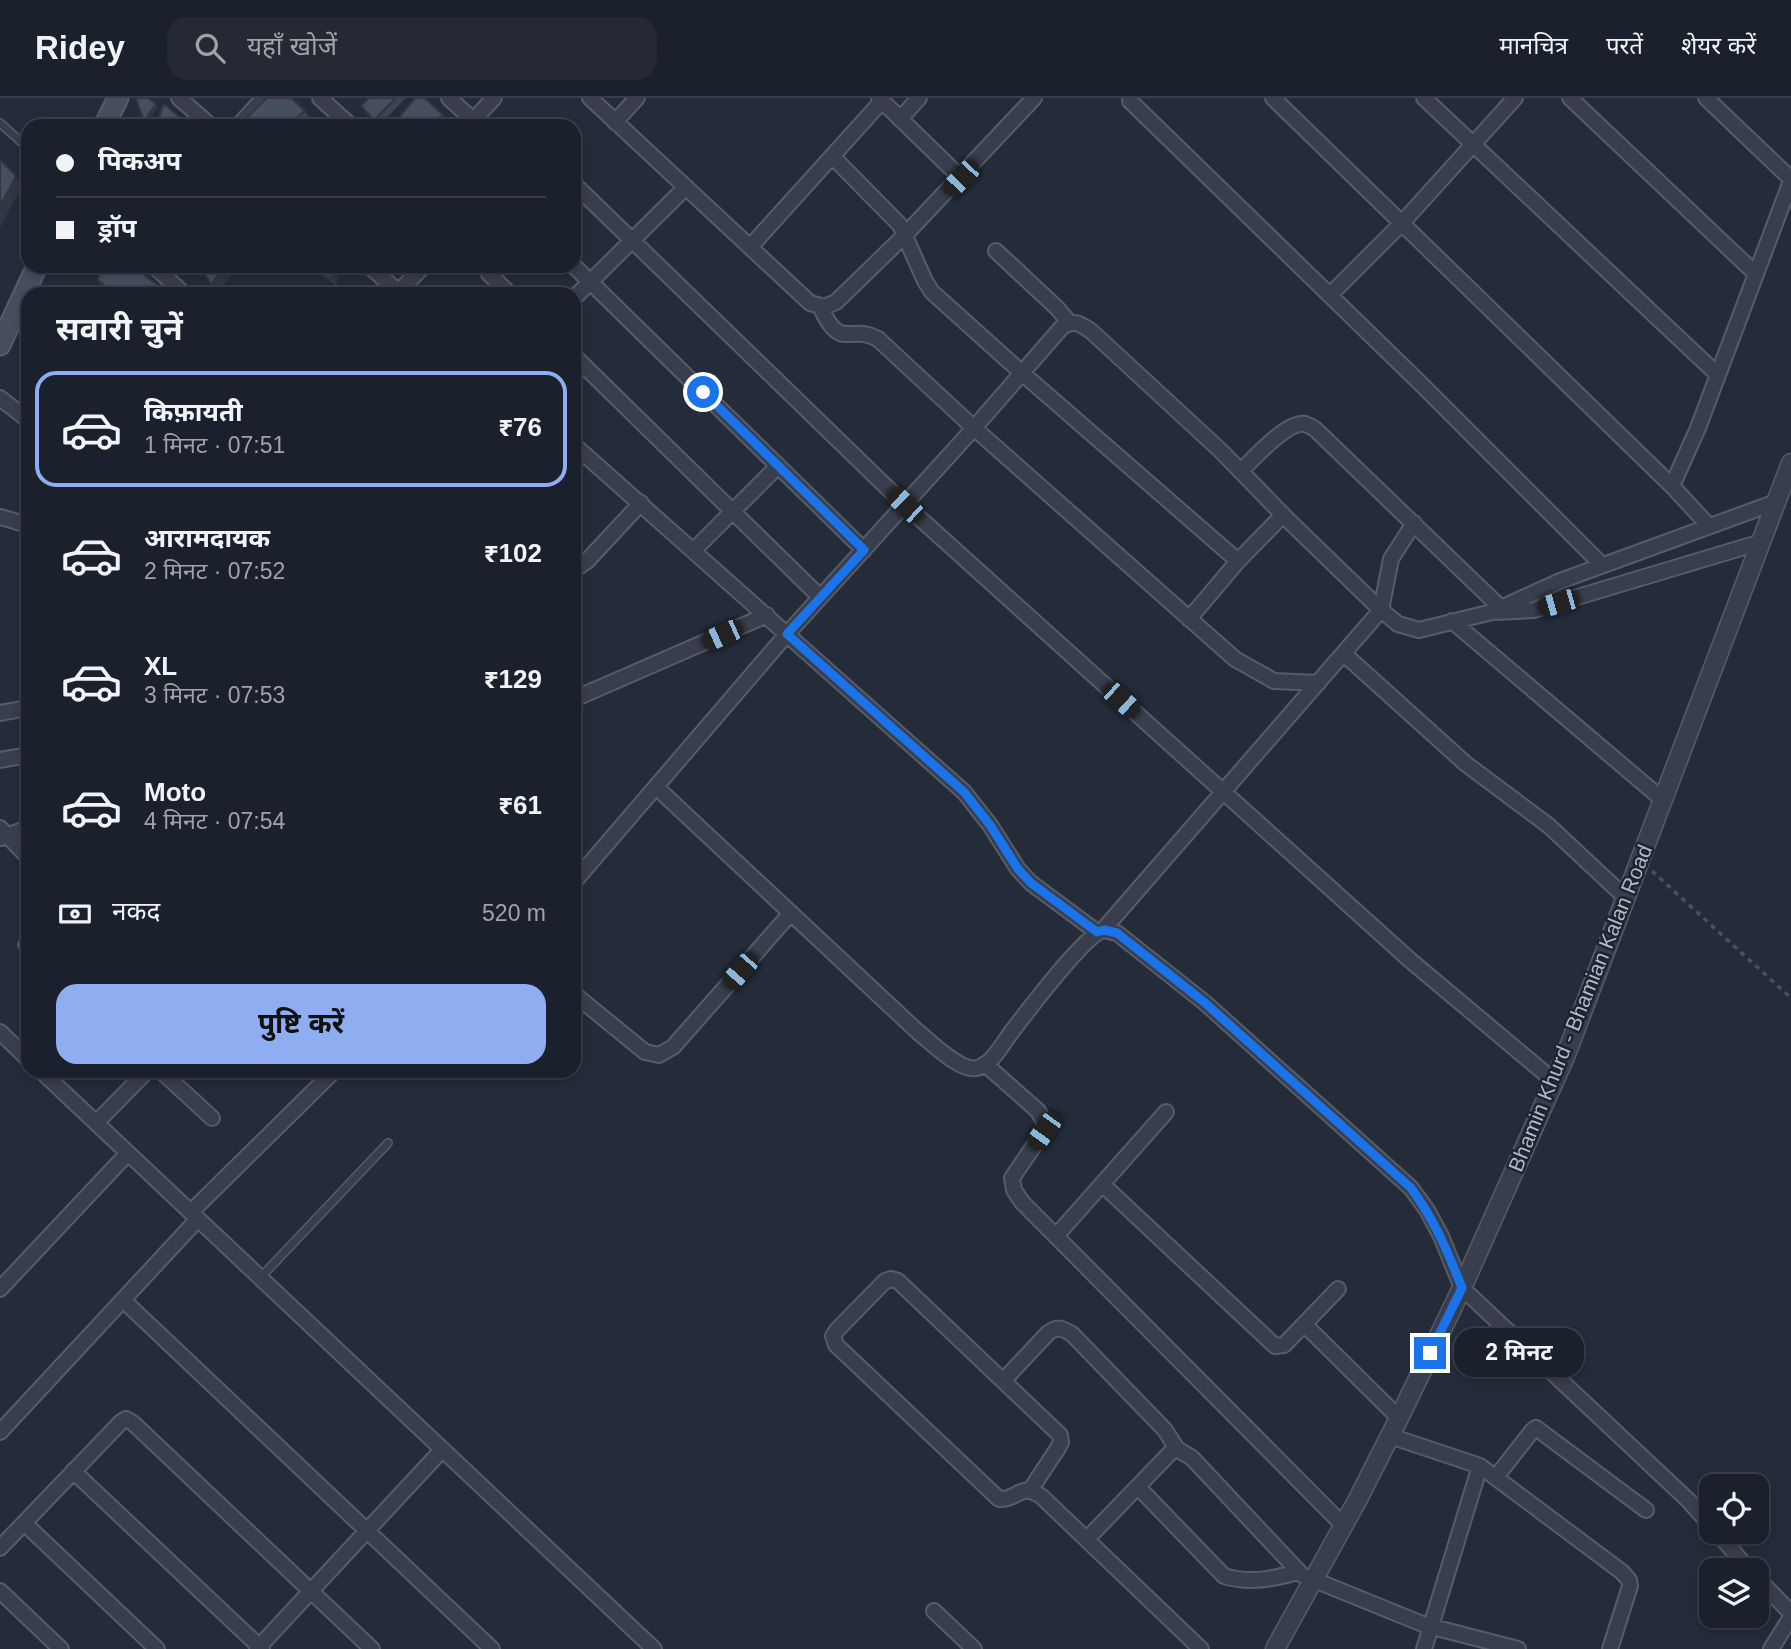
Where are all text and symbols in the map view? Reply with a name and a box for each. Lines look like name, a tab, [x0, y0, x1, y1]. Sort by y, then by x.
search box	[167, 17, 657, 80]
text: Ridey	[35, 29, 125, 66]
icon: search	[191, 29, 229, 67]
text: यहाँ खोजें	[247, 31, 337, 61]
text: मानचित्र	[1499, 32, 1568, 59]
text: परतें	[1606, 32, 1643, 59]
text: शेयर करें	[1681, 32, 1756, 59]
text: पिकअप	[98, 146, 181, 176]
car	[939, 156, 984, 200]
text: ड्रॉप	[98, 213, 136, 243]
text: सवारी चुनें	[56, 311, 183, 347]
route start	[687, 376, 719, 408]
text: किफ़ायती	[144, 397, 243, 427]
icon: car	[60, 398, 123, 461]
text: ₹76	[498, 412, 542, 442]
text: 1 मिनट · 07:51	[144, 432, 285, 458]
car	[883, 483, 928, 527]
text: आरामदायक	[144, 523, 270, 553]
icon: car	[60, 524, 123, 587]
text: ₹102	[484, 538, 542, 568]
text: 2 मिनट · 07:52	[144, 558, 285, 584]
car	[1535, 587, 1582, 619]
car	[699, 617, 746, 653]
icon: car	[60, 650, 123, 713]
text: XL	[144, 651, 177, 681]
text: ₹129	[484, 664, 542, 694]
car	[1099, 678, 1144, 722]
text: 3 मिनट · 07:53	[144, 682, 285, 708]
icon: car	[60, 776, 123, 839]
text: Moto	[144, 777, 206, 807]
text: ₹61	[498, 790, 542, 820]
text: 4 मिनट · 07:54	[144, 808, 285, 834]
street label: Bhamin Khurd - Bhamian Kalan Road	[1504, 841, 1656, 1175]
icon: cash	[56, 895, 94, 933]
text: नकद	[112, 896, 160, 926]
text: 520 m	[482, 900, 546, 926]
car	[719, 948, 762, 994]
button: पुष्टि करें	[56, 984, 546, 1064]
car	[1024, 1108, 1065, 1154]
callout: 2 मिनट	[1454, 1328, 1584, 1378]
route end	[1414, 1337, 1446, 1369]
text: 2 मिनट	[1485, 1339, 1553, 1365]
map controls	[1699, 1474, 1769, 1628]
button: locate	[1699, 1474, 1769, 1544]
button: layers	[1699, 1558, 1769, 1628]

